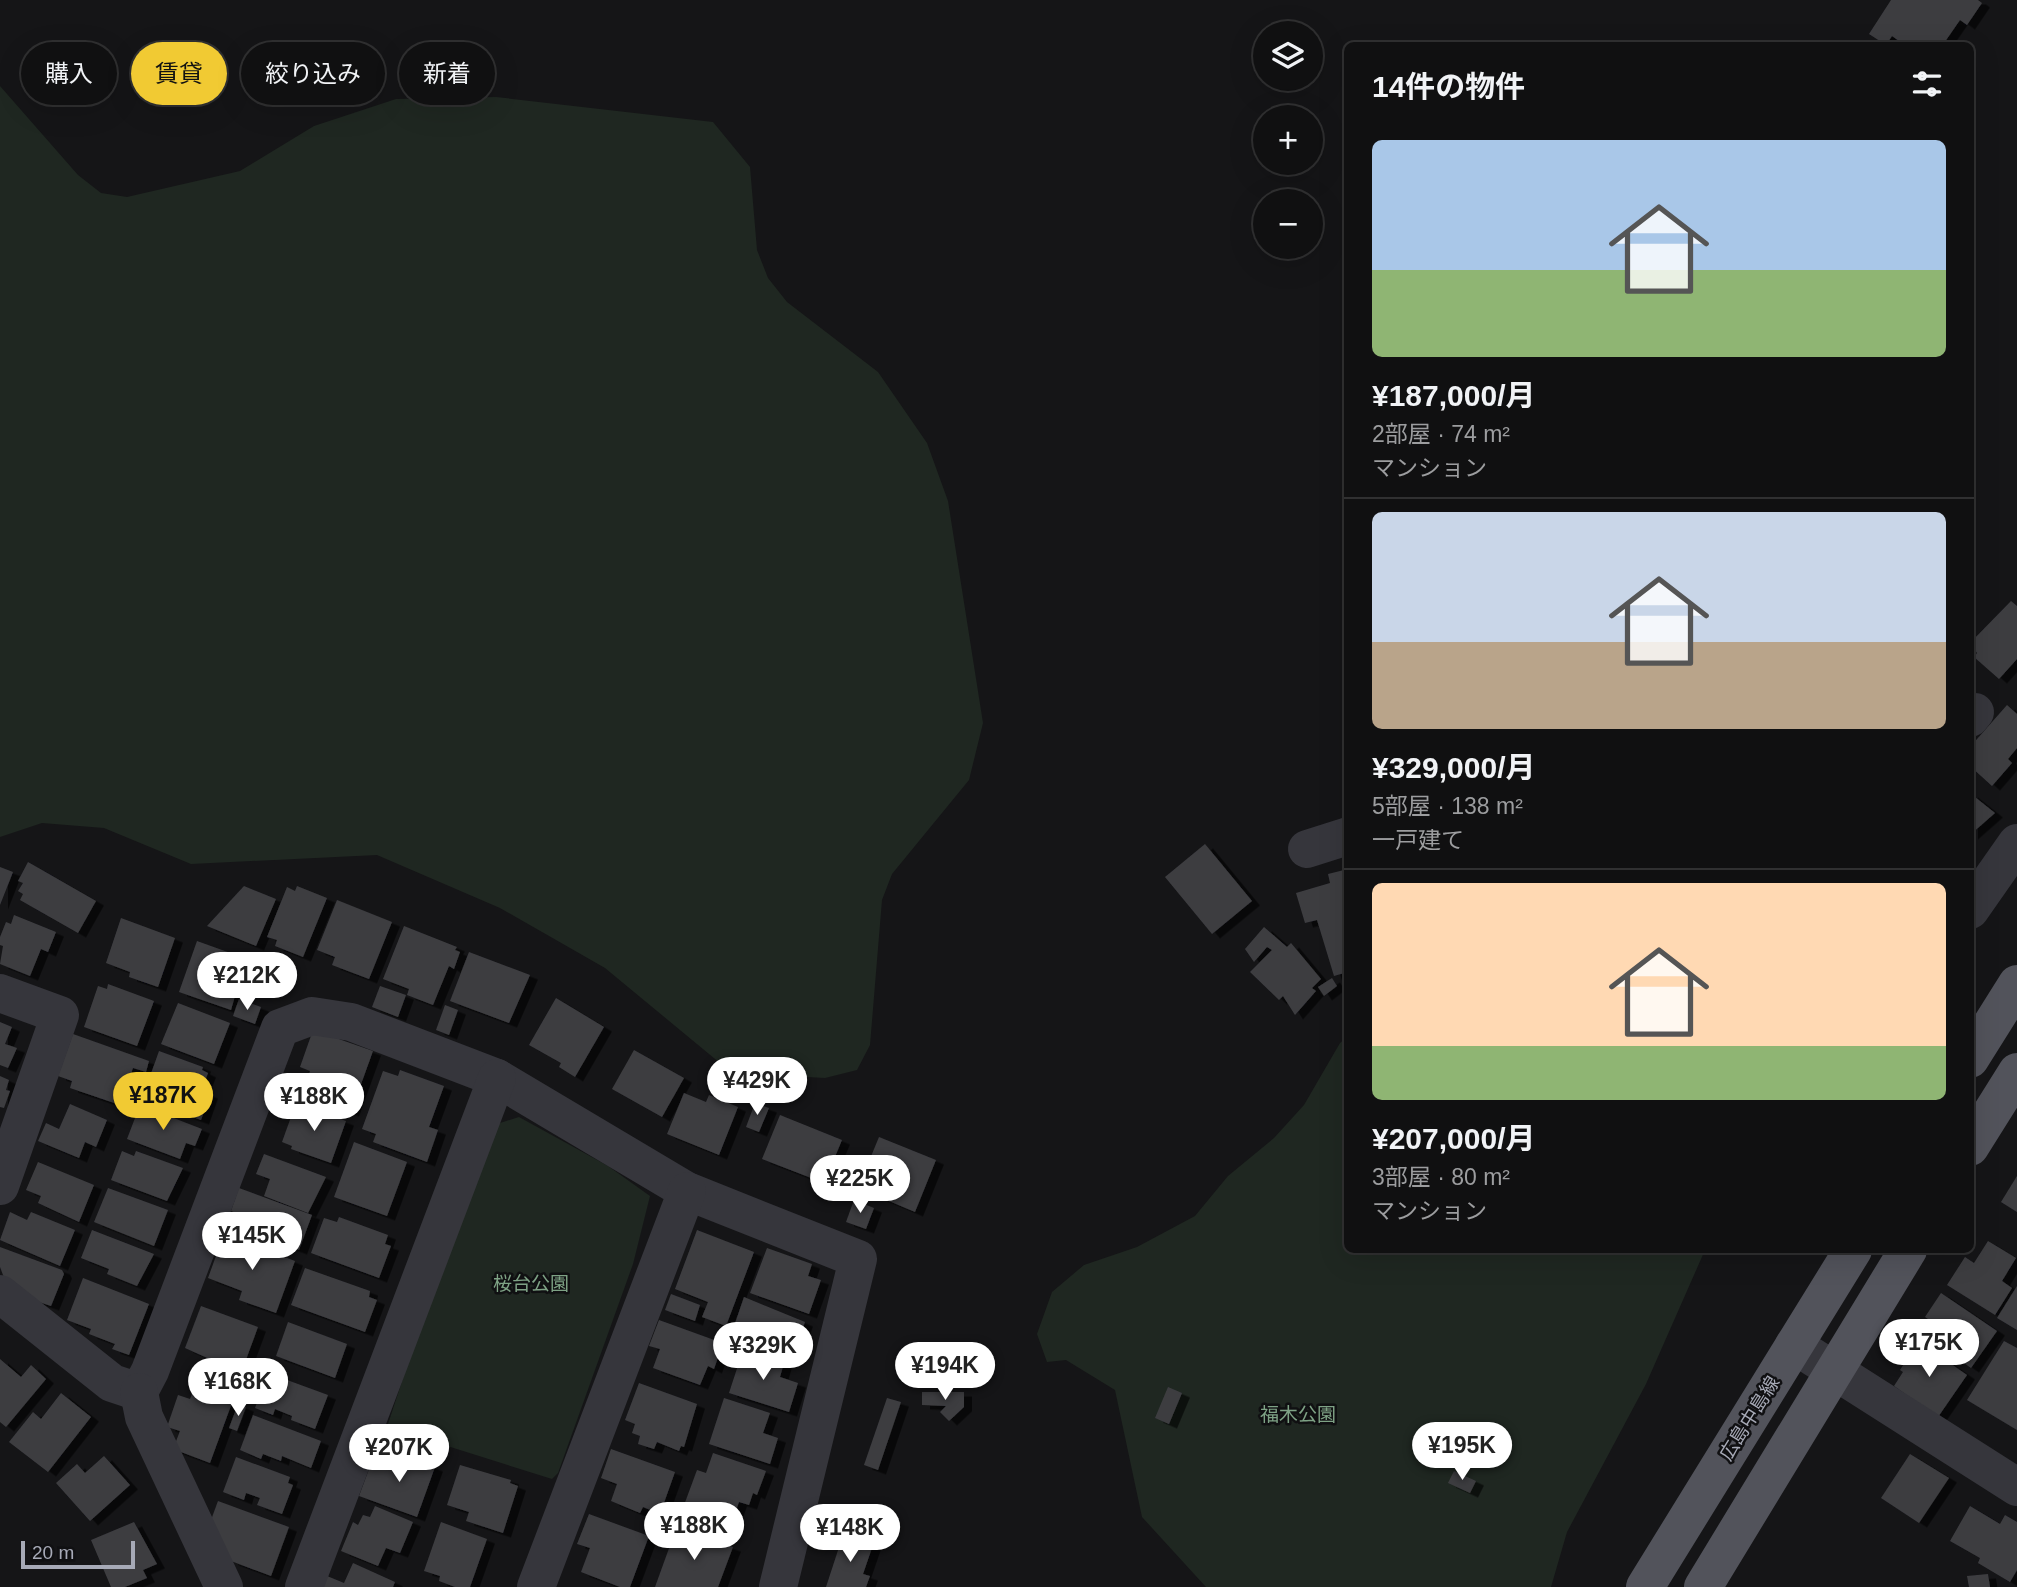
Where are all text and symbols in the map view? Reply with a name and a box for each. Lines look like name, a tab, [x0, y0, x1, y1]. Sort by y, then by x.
map controls	[1253, 21, 1323, 259]
button: layers	[1253, 21, 1323, 91]
chip: 購入	[21, 42, 117, 105]
chip: 賃貸	[131, 42, 227, 105]
chip: 絞り込み	[241, 42, 385, 105]
chip: 新着	[399, 42, 495, 105]
icon: filters	[1908, 65, 1946, 103]
text: 14件の物件	[1372, 70, 1525, 103]
button: +	[1253, 105, 1323, 175]
icon: home	[1596, 186, 1722, 312]
button: −	[1253, 189, 1323, 259]
text: ¥187,000/月	[1372, 379, 1535, 412]
text: 2部屋 · 74 m²	[1372, 421, 1510, 447]
text: マンション	[1372, 455, 1487, 481]
icon: home	[1596, 558, 1722, 684]
text: ¥329,000/月	[1372, 751, 1535, 784]
text: 5部屋 · 138 m²	[1372, 793, 1523, 819]
text: 一戸建て	[1372, 827, 1464, 853]
icon: home	[1596, 929, 1722, 1055]
pin: ¥212K	[198, 953, 296, 1012]
text: ¥212K	[213, 962, 281, 988]
pin: ¥429K	[708, 1058, 806, 1117]
text: ¥429K	[723, 1067, 791, 1093]
pin: ¥187K	[114, 1072, 212, 1132]
pin: ¥188K	[265, 1074, 363, 1133]
text: ¥187K	[129, 1082, 197, 1108]
text: ¥188K	[280, 1083, 348, 1109]
text: ¥207,000/月	[1372, 1122, 1535, 1155]
pin: ¥225K	[811, 1156, 909, 1215]
text: 3部屋 · 80 m²	[1372, 1164, 1510, 1190]
text: ¥225K	[826, 1165, 894, 1191]
text: マンション	[1372, 1198, 1487, 1224]
pin: ¥145K	[203, 1212, 301, 1272]
text: ¥145K	[218, 1222, 286, 1248]
park label: 桜台公園	[493, 1273, 569, 1294]
pin: ¥175K	[1880, 1320, 1978, 1379]
pin: ¥329K	[714, 1322, 812, 1382]
text: ¥175K	[1895, 1329, 1963, 1355]
text: ¥329K	[729, 1332, 797, 1358]
pin: ¥194K	[896, 1342, 994, 1402]
text: ¥194K	[911, 1352, 979, 1378]
pin: ¥168K	[189, 1358, 287, 1418]
text: ¥168K	[204, 1368, 272, 1394]
street label: 広島中島線	[1715, 1372, 1784, 1464]
park label: 福木公園	[1260, 1404, 1336, 1425]
pin: ¥195K	[1413, 1422, 1511, 1482]
pin: ¥207K	[350, 1424, 448, 1484]
text: ¥195K	[1428, 1432, 1496, 1458]
text: ¥207K	[365, 1434, 433, 1460]
pin: ¥188K	[645, 1502, 743, 1562]
pin: ¥148K	[801, 1504, 899, 1564]
text: ¥188K	[660, 1512, 728, 1538]
text: ¥148K	[816, 1514, 884, 1540]
scale bar	[21, 1538, 135, 1570]
text: 20 m	[32, 1542, 74, 1563]

